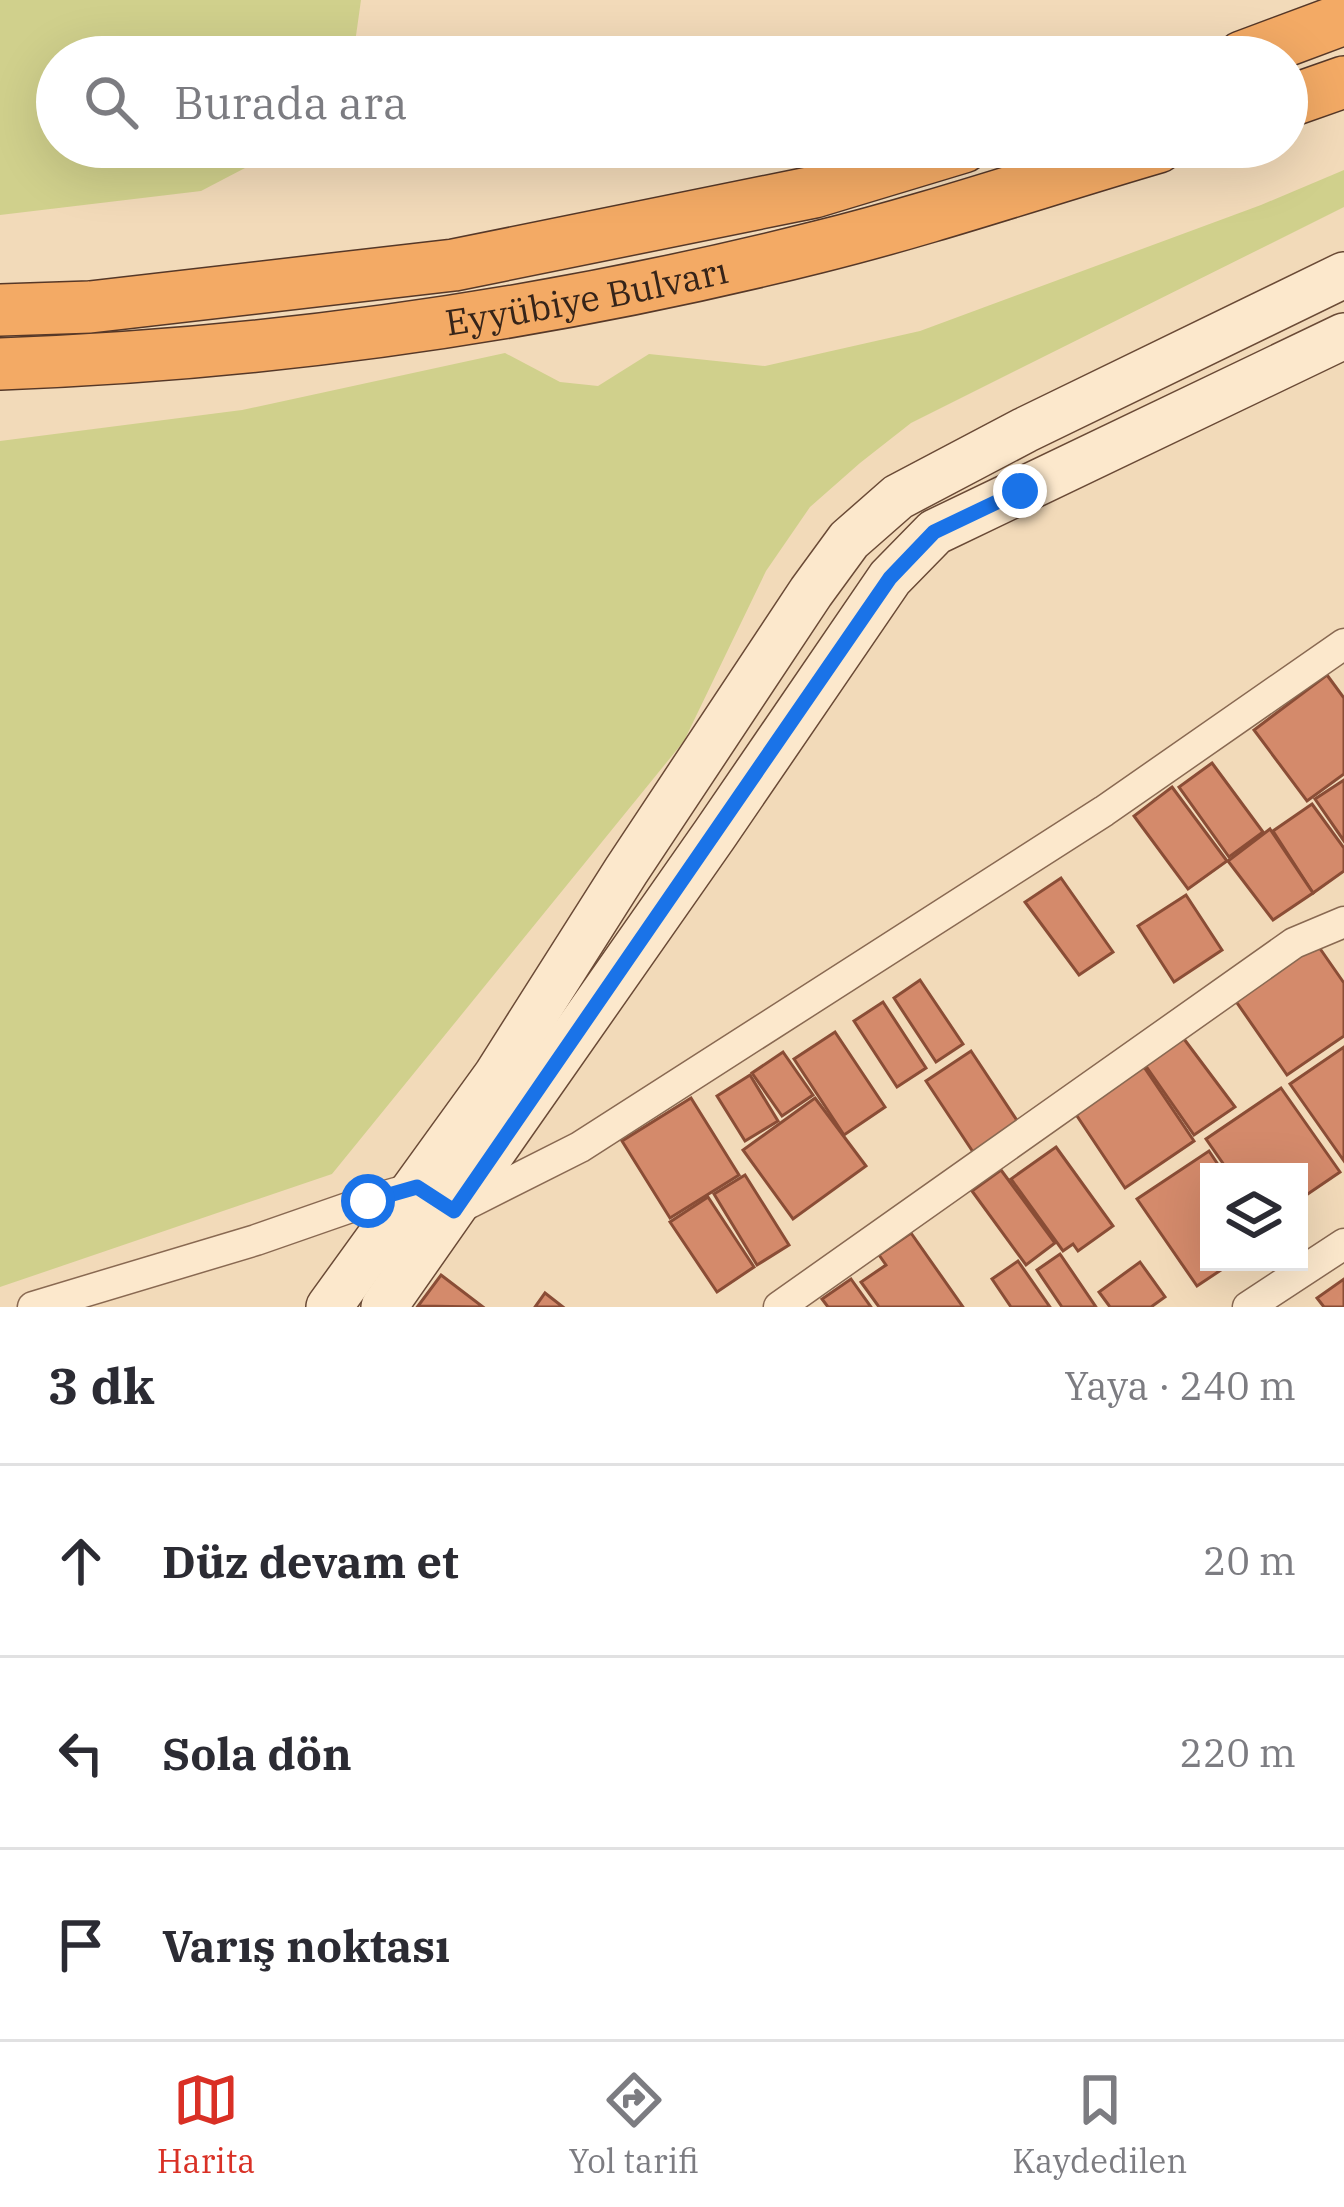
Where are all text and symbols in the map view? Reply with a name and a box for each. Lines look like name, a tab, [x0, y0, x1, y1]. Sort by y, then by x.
search box	[36, 36, 1308, 168]
icon: search	[78, 69, 144, 135]
text: Burada ara	[174, 73, 408, 131]
street label: Eyyübiye Bulvarı	[442, 246, 732, 345]
route end	[993, 464, 1047, 518]
map controls	[1200, 1163, 1308, 1271]
button: layers	[1200, 1163, 1308, 1271]
route start	[341, 1174, 395, 1228]
text: 3 dk	[48, 1352, 154, 1418]
text: Yaya · 240 m	[1064, 1360, 1296, 1411]
icon: ahead	[48, 1528, 114, 1594]
text: Düz devam et	[162, 1532, 459, 1590]
text: 20 m	[1203, 1535, 1296, 1586]
icon: left	[48, 1720, 114, 1786]
text: Sola dön	[162, 1724, 352, 1782]
text: 220 m	[1180, 1727, 1296, 1778]
icon: arrive	[48, 1912, 114, 1978]
text: Varış noktası	[162, 1916, 450, 1974]
tab: Harita	[157, 2067, 255, 2182]
tab: Yol tarifi	[569, 2067, 699, 2182]
tab: Kaydedilen	[1012, 2067, 1187, 2182]

